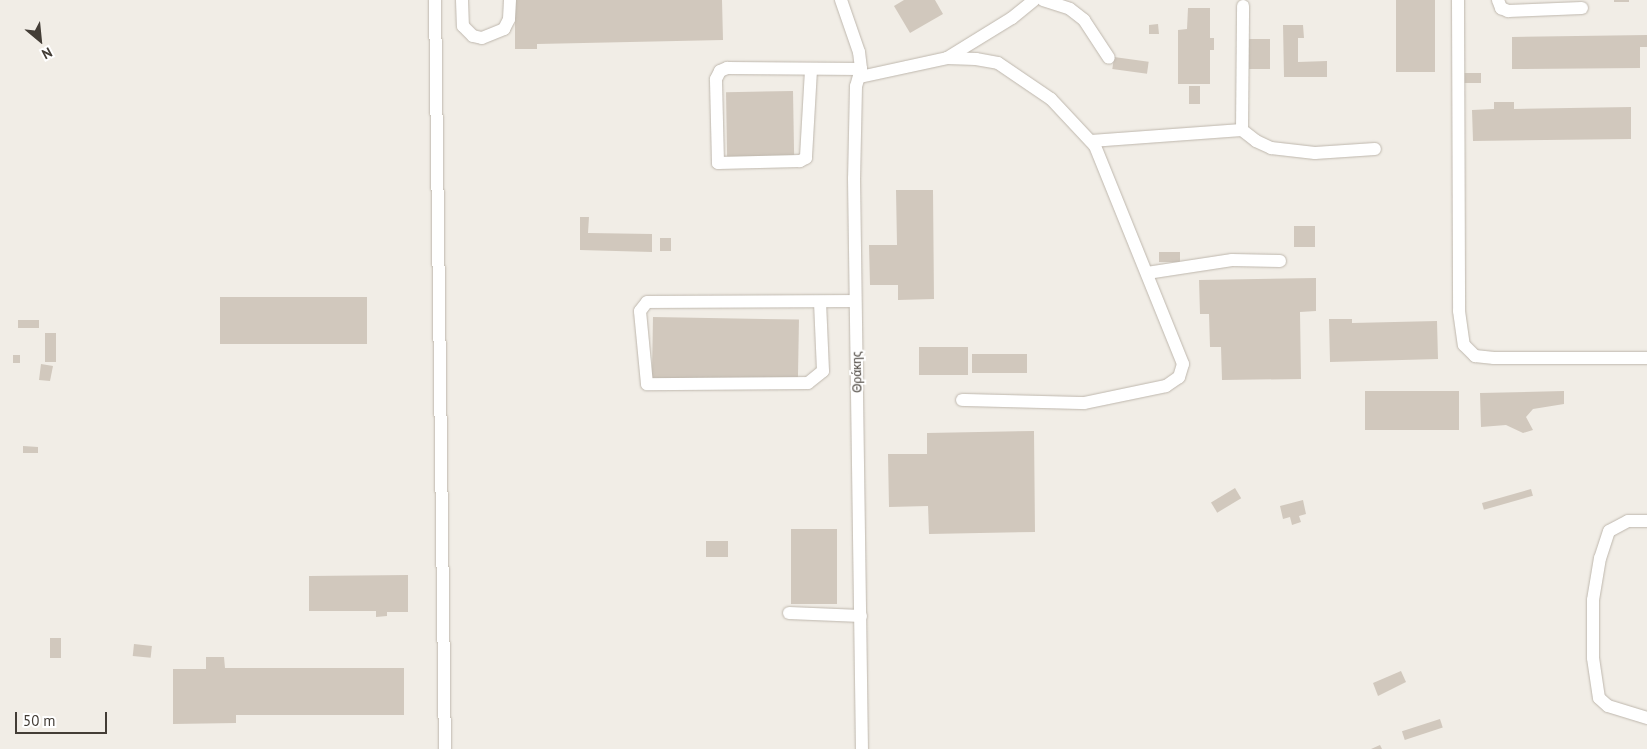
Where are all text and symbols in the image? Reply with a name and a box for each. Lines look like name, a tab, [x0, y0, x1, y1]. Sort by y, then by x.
north arrow	[15, 15, 65, 65]
text: N	[39, 43, 55, 63]
street label: Θράκης	[849, 351, 865, 393]
scale bar	[18, 702, 110, 734]
text: 50 m	[23, 711, 56, 730]

